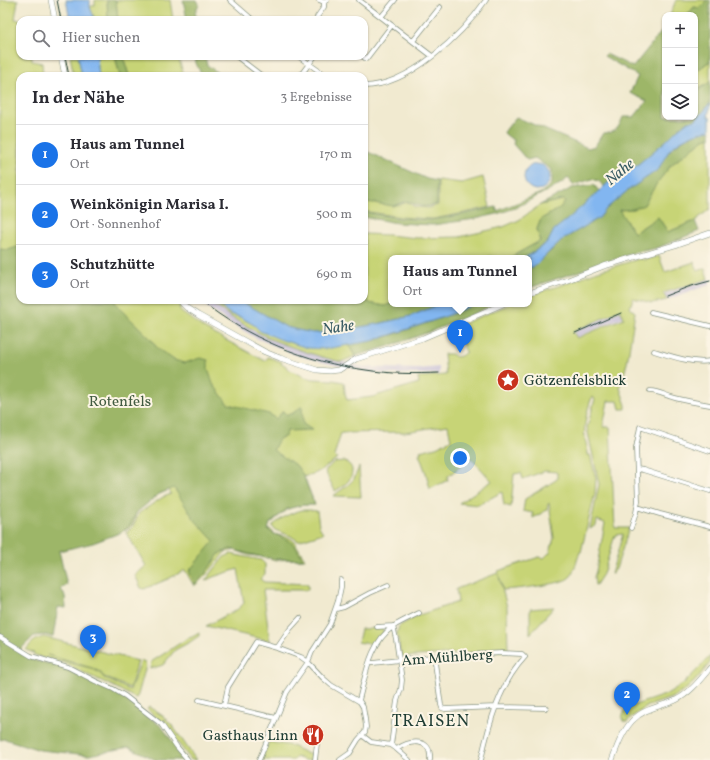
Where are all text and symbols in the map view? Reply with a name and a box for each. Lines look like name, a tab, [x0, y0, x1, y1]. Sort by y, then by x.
map controls	[662, 12, 698, 120]
button: +	[662, 12, 698, 48]
search box	[16, 16, 368, 60]
icon: search	[30, 27, 52, 49]
text: Hier suchen	[62, 28, 140, 49]
button: −	[662, 48, 698, 84]
button: layers	[662, 84, 698, 120]
text: In der Nähe	[32, 87, 125, 110]
text: 3 Ergebnisse	[281, 89, 352, 107]
text: Haus am Tunnel	[70, 135, 185, 156]
text: 1	[42, 146, 48, 164]
text: 170 m	[319, 146, 352, 164]
water label: Nahe	[601, 154, 640, 191]
text: Ort	[70, 156, 90, 174]
text: Weinkönigin Marisa I.	[70, 195, 229, 216]
text: 2	[42, 206, 48, 224]
text: 500 m	[316, 206, 352, 224]
text: Ort · Sonnenhof	[70, 216, 160, 234]
text: Schutzhütte	[70, 255, 155, 276]
popup	[388, 255, 532, 307]
text: Haus am Tunnel	[403, 262, 517, 283]
text: 3	[42, 266, 48, 284]
text: 690 m	[316, 266, 352, 284]
text: Ort	[70, 276, 90, 294]
text: Ort	[403, 283, 422, 301]
water label: Nahe	[321, 315, 356, 341]
pin: 1	[447, 320, 473, 353]
place icon: Götzenfelsblick	[495, 367, 521, 393]
place label: Götzenfelsblick	[524, 371, 627, 392]
park label: Rotenfels	[89, 392, 151, 413]
your location	[450, 448, 470, 468]
pin: 3	[80, 625, 106, 658]
street label: Am Mühlberg	[401, 645, 494, 672]
pin: 2	[614, 682, 640, 715]
district label: TRAISEN	[392, 710, 470, 733]
restaurant icon: Gasthaus Linn	[300, 722, 326, 748]
place label: Gasthaus Linn	[203, 726, 298, 747]

